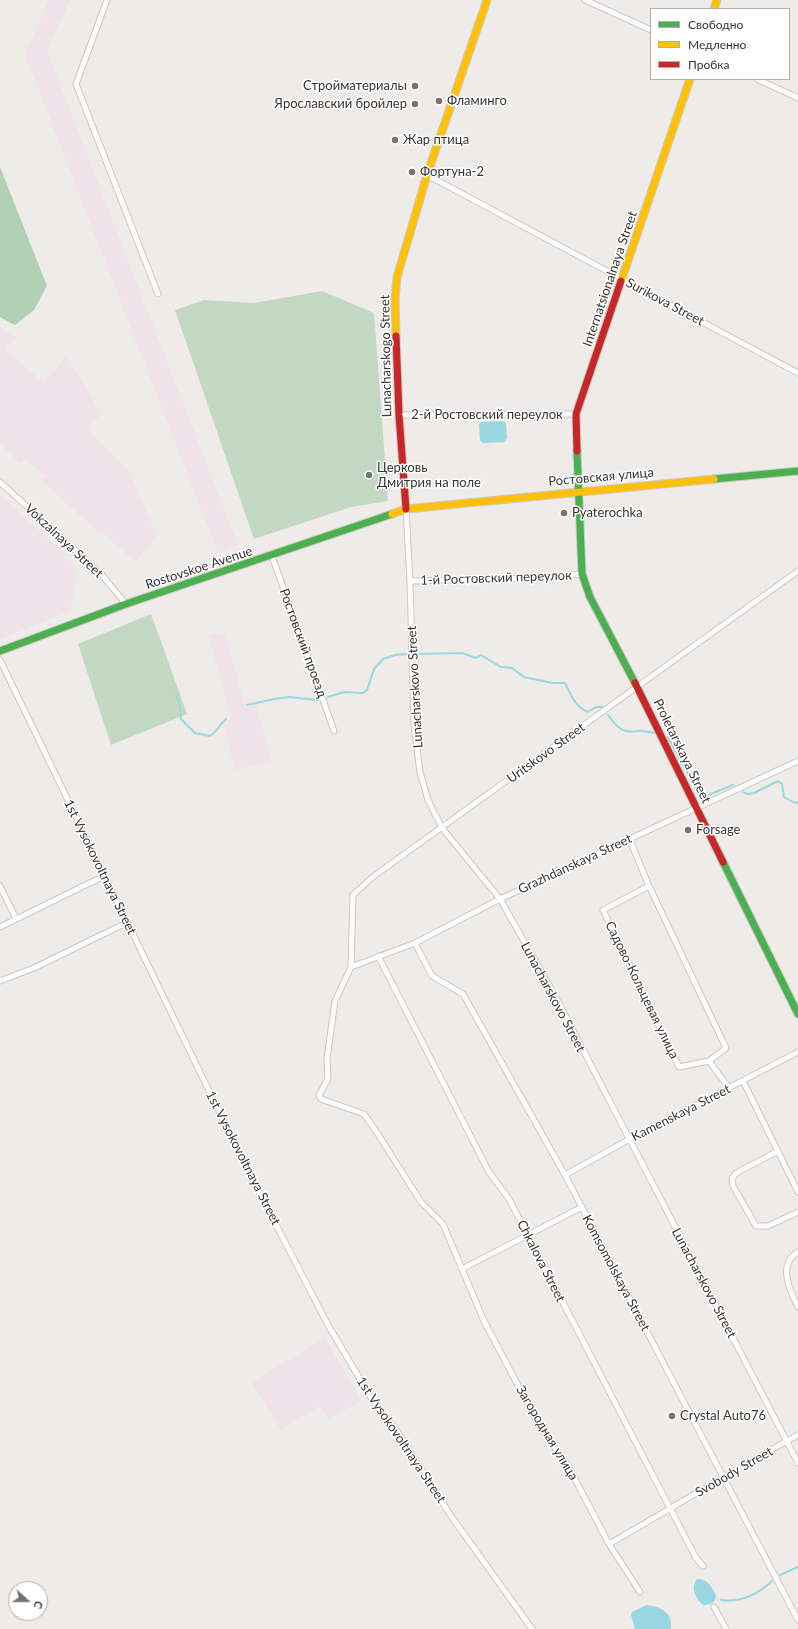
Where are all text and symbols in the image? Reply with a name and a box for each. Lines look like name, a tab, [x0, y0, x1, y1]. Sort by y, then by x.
legend	[650, 8, 790, 80]
text: Свободно	[688, 17, 743, 32]
text: Медленно	[688, 37, 746, 52]
text: Пробка	[688, 57, 729, 72]
place label: Стройматериалы	[303, 78, 407, 94]
marker: Стройматериалы	[410, 81, 420, 91]
place label: Фламинго	[447, 93, 507, 109]
place label: Ярославский бройлер	[274, 96, 407, 112]
marker: Фламинго	[434, 96, 444, 106]
marker: Ярославский бройлер	[410, 99, 420, 109]
place label: Жар птица	[403, 132, 469, 148]
marker: Жар птица	[390, 135, 400, 145]
place label: Фортуна-2	[420, 164, 484, 180]
marker: Фортуна-2	[407, 167, 417, 177]
street label: Internatsionalnaya Street	[579, 209, 641, 349]
street label: Surikova Street	[623, 275, 707, 329]
street label: Lunacharskogo Street	[377, 295, 395, 417]
street label: 2-й Ростовский переулок	[411, 407, 563, 423]
place label: Церковь Дмитрия на поле	[377, 460, 481, 491]
street label: Ростовская улица	[548, 465, 654, 489]
marker: Церковь Дмитрия на поле	[364, 470, 374, 480]
street label: Vokzalnaya Street	[22, 501, 106, 581]
place label: Pyaterochka	[572, 505, 643, 521]
marker: Pyaterochka	[559, 508, 569, 518]
street label: Rostovskoe Avenue	[144, 543, 254, 593]
street label: 1-й Ростовский переулок	[420, 568, 572, 588]
street label: Ростовский проезд	[276, 586, 330, 700]
street label: Lunacharskovo Street	[404, 625, 426, 749]
street label: Proletarskaya Street	[650, 696, 714, 806]
street label: Uritskovo Street	[504, 720, 588, 786]
street label: 1st Vysokovoltnaya Street	[60, 797, 140, 937]
place label: Forsage	[696, 822, 740, 838]
marker: Forsage	[683, 825, 693, 835]
street label: Grazhdanskaya Street	[516, 831, 634, 897]
street label: Садово-Кольцевая улица	[602, 919, 682, 1061]
street label: Lunacharskovo Street	[517, 939, 589, 1055]
street label: Kamenskaya Street	[629, 1081, 733, 1145]
street label: 1st Vysokovoltnaya Street	[202, 1088, 284, 1228]
street label: Komsomolskaya Street	[579, 1212, 653, 1334]
street label: Chkalova Street	[514, 1217, 568, 1305]
street label: Lunacharskovo Street	[668, 1225, 740, 1341]
street label: 1st Vysokovoltnaya Street	[353, 1374, 449, 1506]
street label: Загородная улица	[513, 1383, 581, 1483]
place label: Crystal Auto76	[680, 1408, 766, 1424]
marker: Crystal Auto76	[667, 1411, 677, 1421]
street label: Svobody Street	[693, 1444, 775, 1500]
north arrow	[8, 1581, 48, 1621]
text: С	[31, 1599, 46, 1611]

